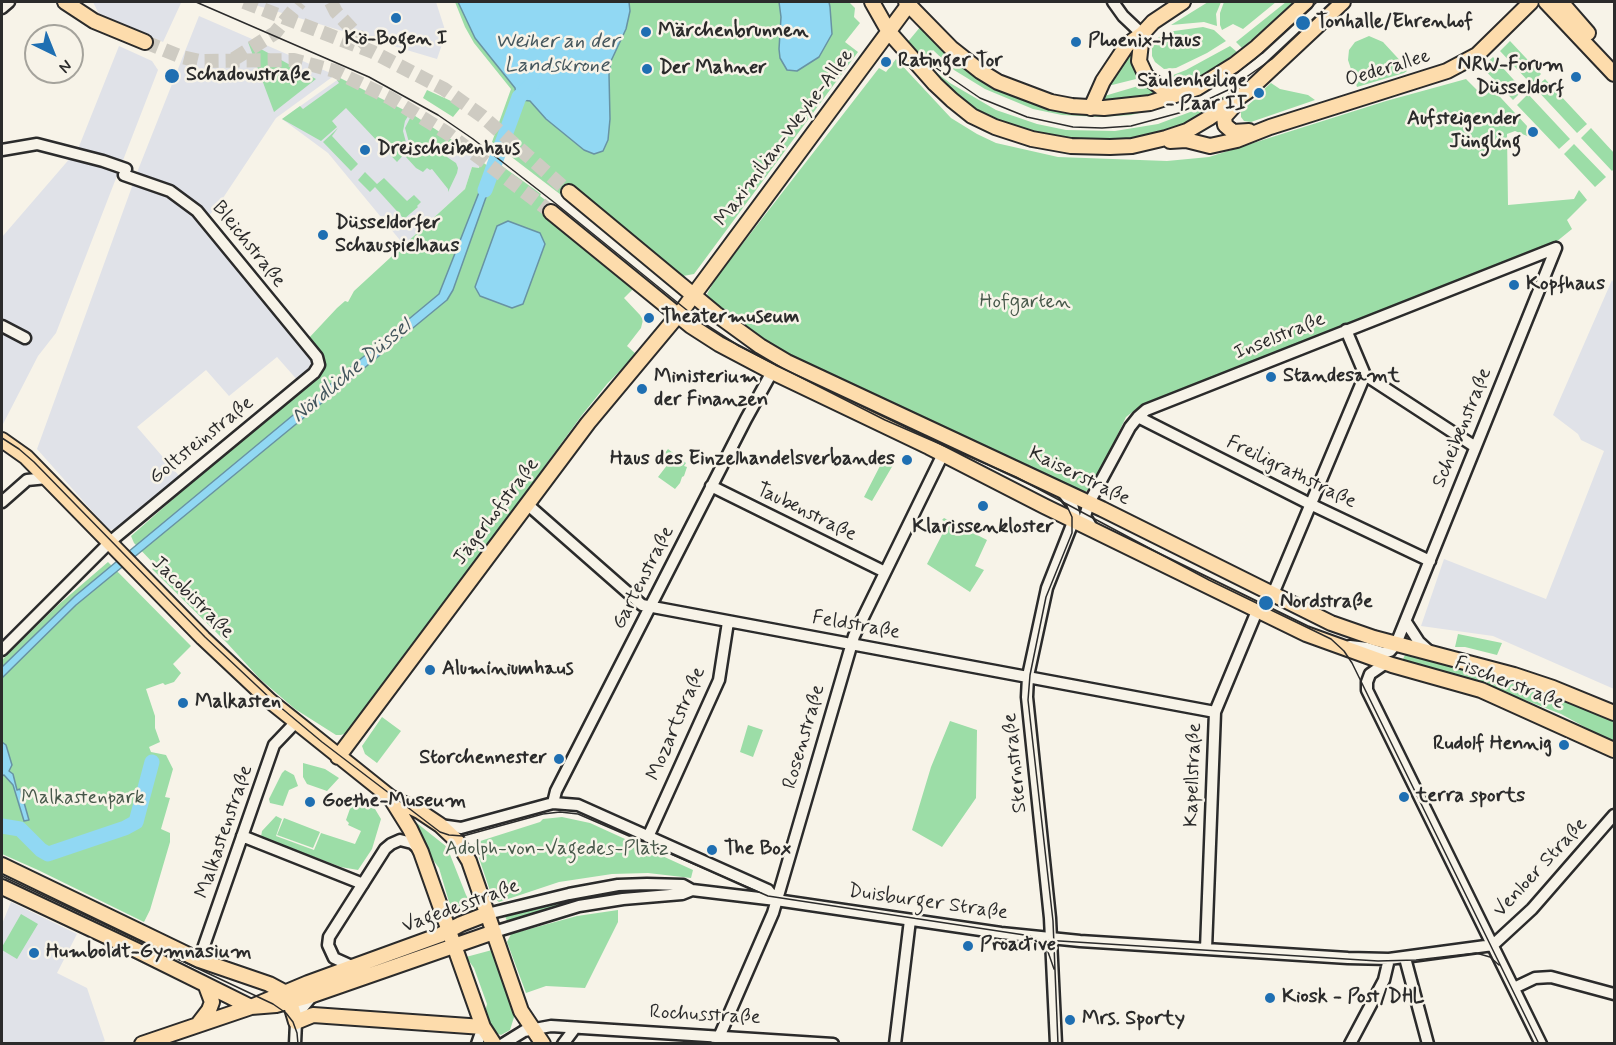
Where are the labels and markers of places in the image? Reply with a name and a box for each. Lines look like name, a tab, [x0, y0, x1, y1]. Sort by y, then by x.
marker: Kö-Bogen I	[389, 11, 403, 25]
place label: Tonhalle/Ehrenhof	[1316, 11, 1473, 35]
marker: Tonhalle/Ehrenhof	[1294, 14, 1312, 32]
place label: Märchenbrunnen	[658, 20, 808, 44]
marker: Märchenbrunnen	[639, 25, 653, 39]
place label: Kö-Bogen I	[345, 28, 447, 52]
place label: Phoenix-Haus	[1088, 30, 1201, 54]
marker: Phoenix-Haus	[1069, 35, 1083, 49]
place label: Ratinger Tor	[898, 50, 1002, 74]
place label: NRW-Forum Düsseldorf	[1458, 54, 1564, 101]
marker: Ratinger Tor	[879, 55, 893, 69]
place label: Der Mahner	[659, 57, 767, 81]
marker: Der Mahner	[640, 62, 654, 76]
place label: Schadowstraße	[186, 64, 311, 88]
marker: Schadowstraße	[163, 67, 181, 85]
place label: Säulenheilige - Paar II	[1137, 70, 1247, 117]
marker: NRW-Forum Düsseldorf	[1569, 70, 1583, 84]
marker: Säulenheilige - Paar II	[1252, 86, 1266, 100]
place label: Aufsteigender Jüngling	[1407, 108, 1521, 155]
marker: Aufsteigender Jüngling	[1526, 125, 1540, 139]
place label: Dreischeibenhaus	[377, 138, 520, 162]
marker: Dreischeibenhaus	[358, 143, 372, 157]
place label: Düsseldorfer Schauspielhaus	[335, 212, 459, 259]
marker: Düsseldorfer Schauspielhaus	[316, 228, 330, 242]
place label: Kopfhaus	[1526, 273, 1605, 297]
marker: Kopfhaus	[1507, 278, 1521, 292]
place label: Theatermuseum	[661, 306, 799, 330]
marker: Theatermuseum	[642, 311, 656, 325]
place label: Standesamt	[1283, 365, 1400, 389]
place label: Ministerium der Finanzen	[654, 366, 768, 413]
marker: Standesamt	[1264, 370, 1278, 384]
marker: Ministerium der Finanzen	[635, 382, 649, 396]
place label: Haus des Einzelhandelsverbandes	[610, 448, 895, 472]
marker: Haus des Einzelhandelsverbandes	[900, 453, 914, 467]
marker: Klarissenkloster	[976, 499, 990, 513]
place label: Klarissenkloster	[912, 516, 1054, 540]
place label: Nordstraße	[1280, 591, 1373, 615]
marker: Nordstraße	[1257, 594, 1275, 612]
place label: Aluminiumhaus	[442, 658, 574, 682]
marker: Aluminiumhaus	[423, 663, 437, 677]
place label: Malkasten	[195, 691, 281, 715]
marker: Malkasten	[176, 696, 190, 710]
place label: Rudolf Hennig	[1433, 733, 1552, 757]
marker: Rudolf Hennig	[1557, 738, 1571, 752]
place label: Storchennester	[419, 747, 547, 771]
marker: Storchennester	[552, 752, 566, 766]
place label: terra sports	[1416, 785, 1525, 809]
place label: Goethe-Museum	[322, 790, 466, 814]
marker: terra sports	[1397, 790, 1411, 804]
marker: Goethe-Museum	[303, 795, 317, 809]
place label: The Box	[724, 838, 791, 862]
marker: The Box	[705, 843, 719, 857]
place label: Proactive	[980, 934, 1056, 958]
marker: Proactive	[961, 939, 975, 953]
place label: Humboldt-Gymnasium	[46, 941, 252, 965]
marker: Humboldt-Gymnasium	[27, 946, 41, 960]
place label: Kiosk - Post/DHL	[1282, 986, 1425, 1010]
marker: Kiosk - Post/DHL	[1263, 991, 1277, 1005]
place label: Mrs. Sporty	[1082, 1008, 1185, 1032]
marker: Mrs. Sporty	[1063, 1013, 1077, 1027]

